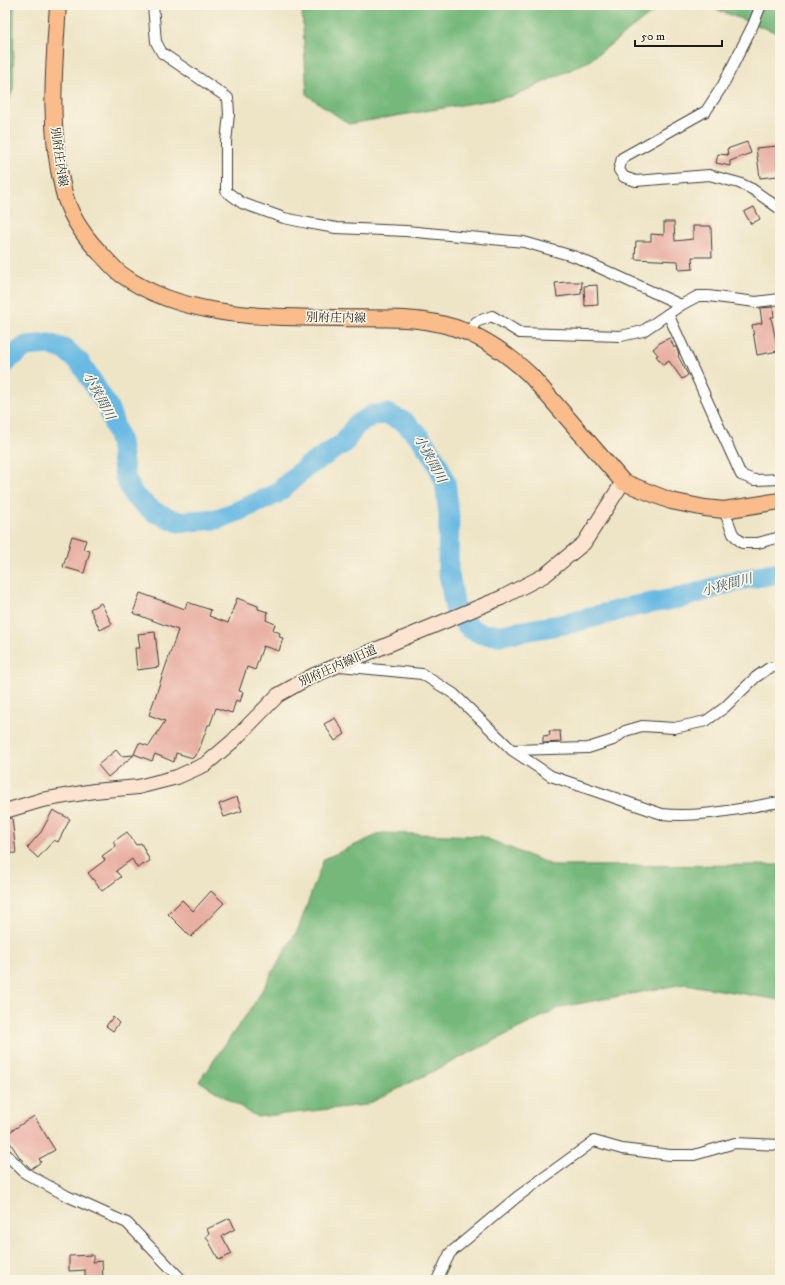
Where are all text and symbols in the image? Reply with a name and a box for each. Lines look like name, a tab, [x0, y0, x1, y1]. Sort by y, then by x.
scale bar	[635, 22, 722, 48]
text: 50 m	[641, 29, 665, 44]
street label: 別府庄内線	[47, 126, 71, 188]
street label: 別府庄内線	[306, 310, 366, 326]
water label: 小狭間川	[80, 369, 119, 424]
water label: 小狭間川	[410, 432, 451, 487]
water label: 小狭間川	[700, 570, 756, 599]
street label: 別府庄内線旧道	[297, 642, 379, 690]

